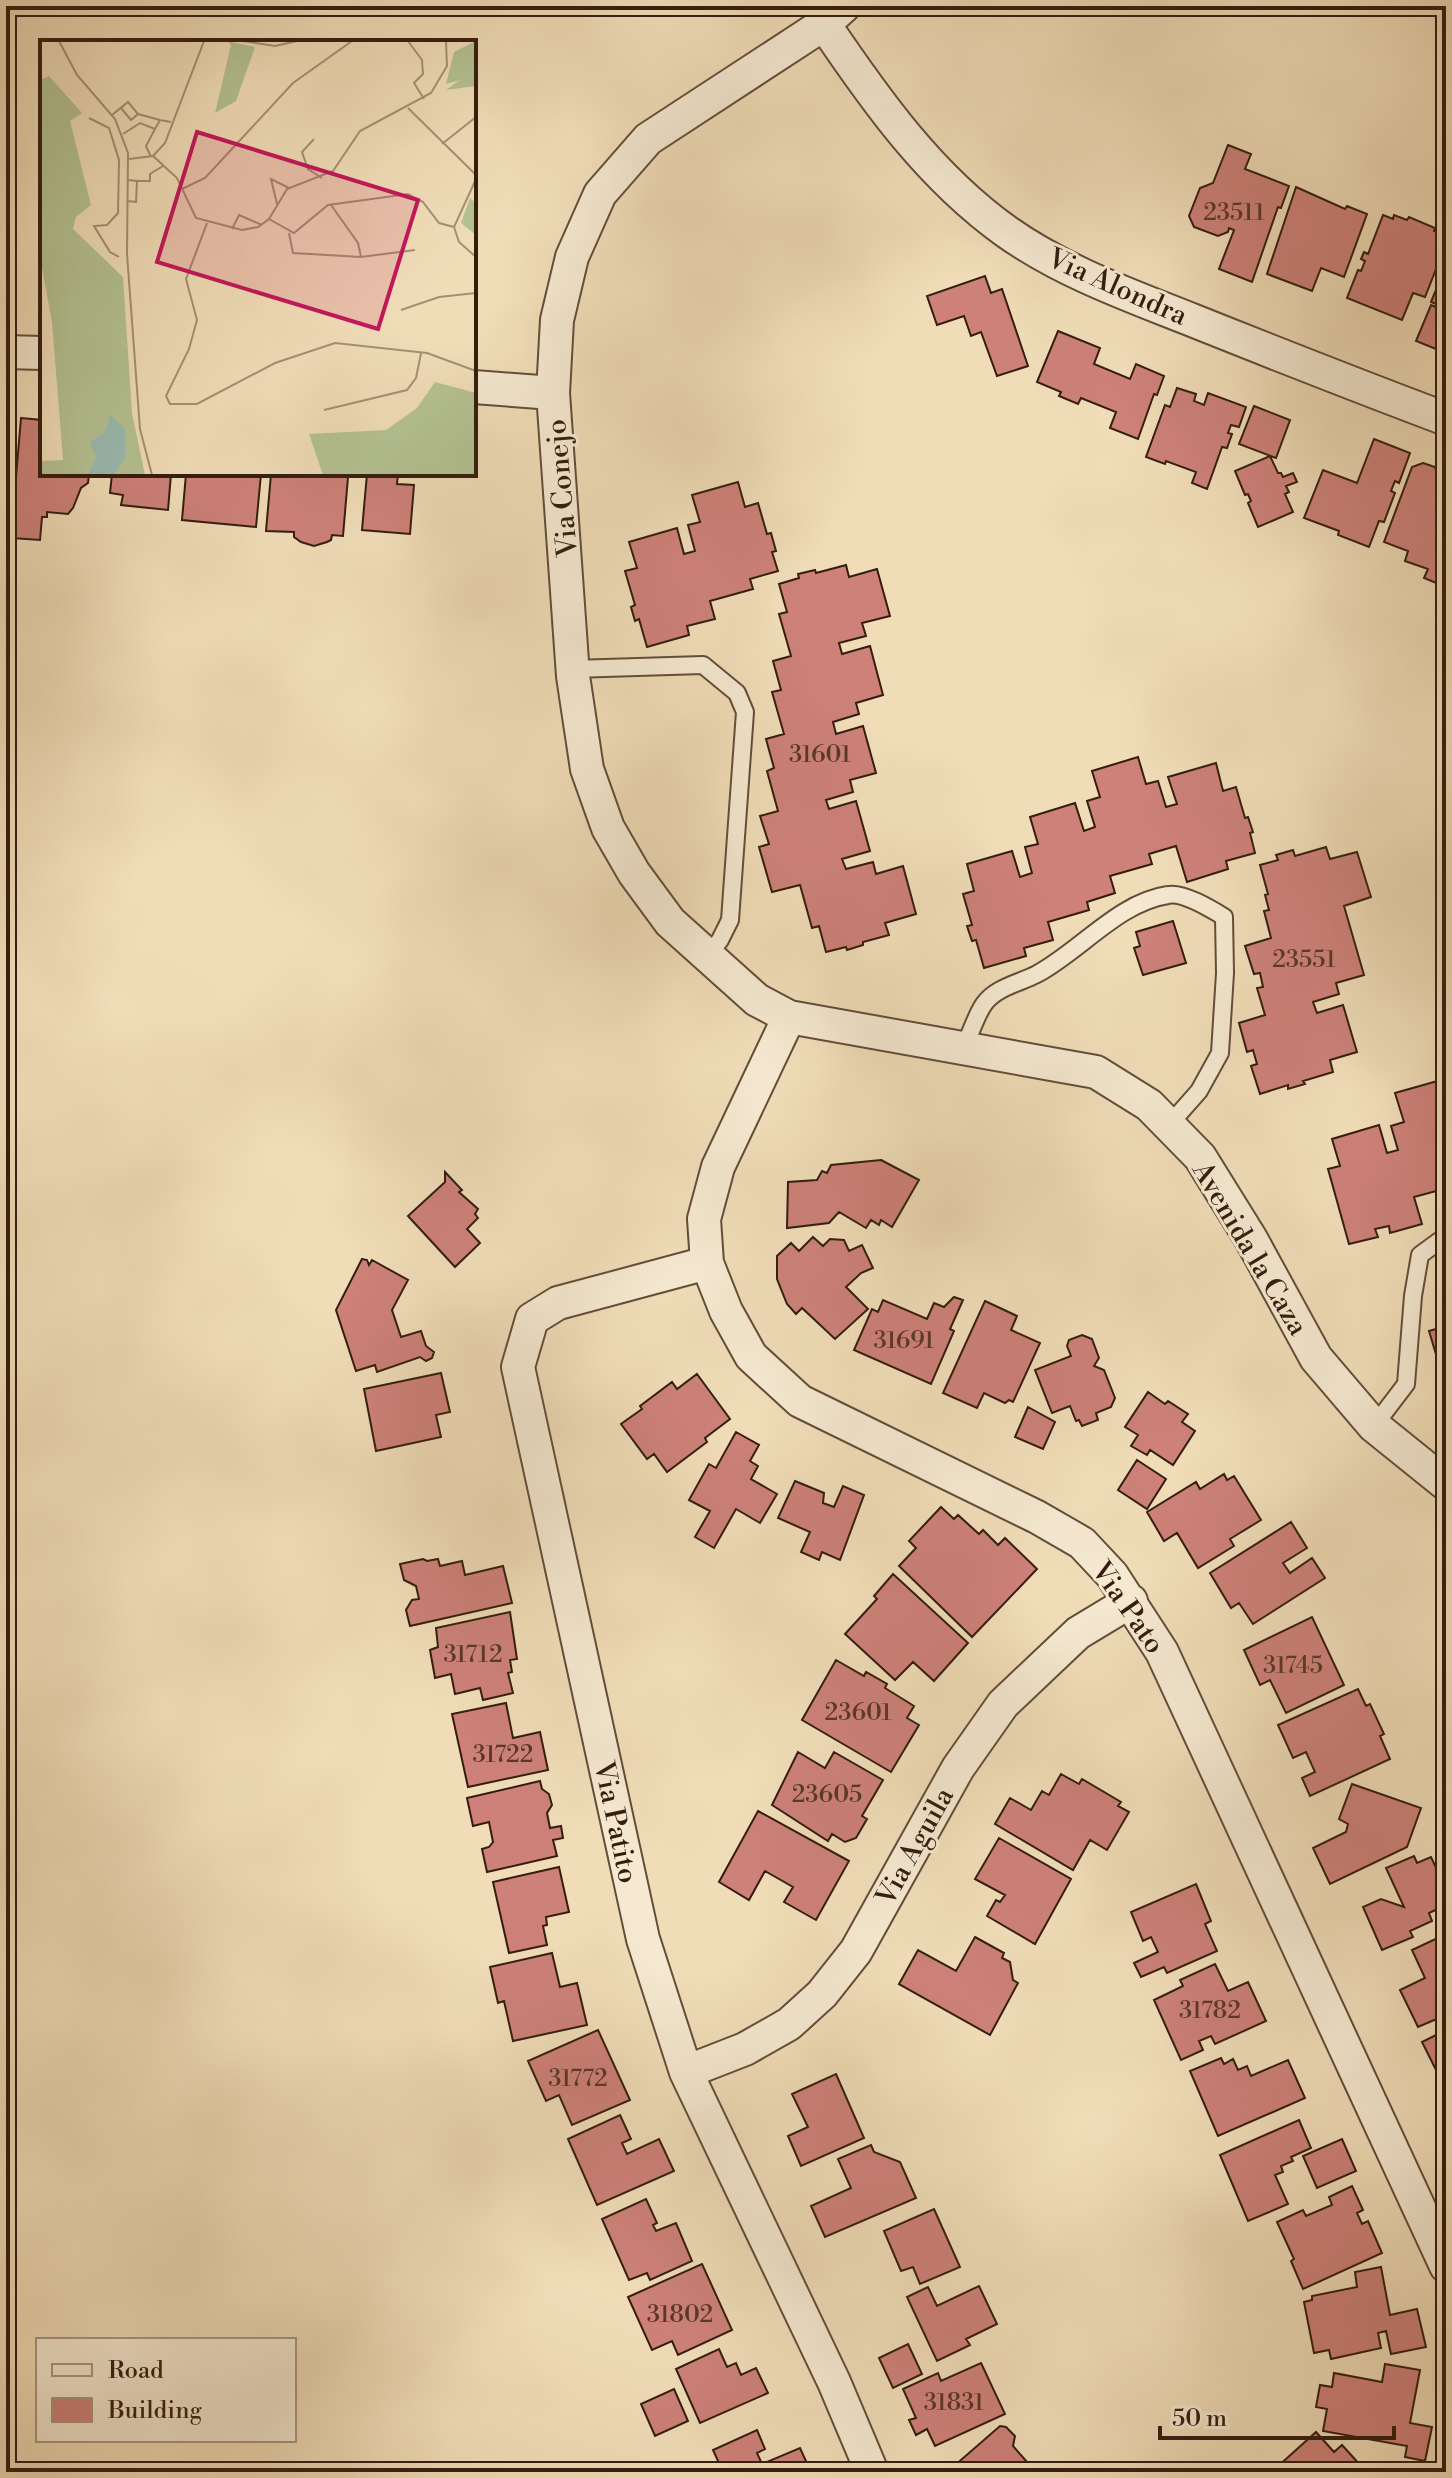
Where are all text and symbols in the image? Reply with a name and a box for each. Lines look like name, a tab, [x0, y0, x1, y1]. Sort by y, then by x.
inset map	[40, 40, 476, 476]
house number: 23511	[1203, 198, 1265, 228]
street label: Via Alondra	[1041, 241, 1194, 334]
street label: Via Conejo	[539, 417, 586, 559]
house number: 31601	[789, 740, 852, 770]
house number: 23551	[1272, 945, 1337, 975]
street label: Avenida la Caza	[1184, 1155, 1316, 1343]
house number: 31691	[874, 1326, 935, 1356]
street label: Via Pato	[1083, 1554, 1172, 1661]
house number: 31712	[443, 1640, 503, 1670]
house number: 31745	[1263, 1651, 1323, 1681]
house number: 23601	[825, 1698, 892, 1728]
house number: 31722	[473, 1740, 533, 1770]
street label: Via Patito	[585, 1757, 645, 1886]
house number: 23605	[792, 1780, 862, 1810]
street label: Via Aguila	[868, 1781, 962, 1913]
house number: 31782	[1179, 1996, 1241, 2026]
house number: 31772	[548, 2064, 608, 2094]
house number: 31802	[647, 2300, 713, 2330]
legend	[36, 2338, 296, 2442]
text: Road	[108, 2356, 164, 2386]
house number: 31831	[924, 2388, 985, 2418]
scale bar	[1160, 2390, 1394, 2440]
text: Building	[107, 2396, 202, 2426]
text: 50 m	[1172, 2404, 1227, 2434]

